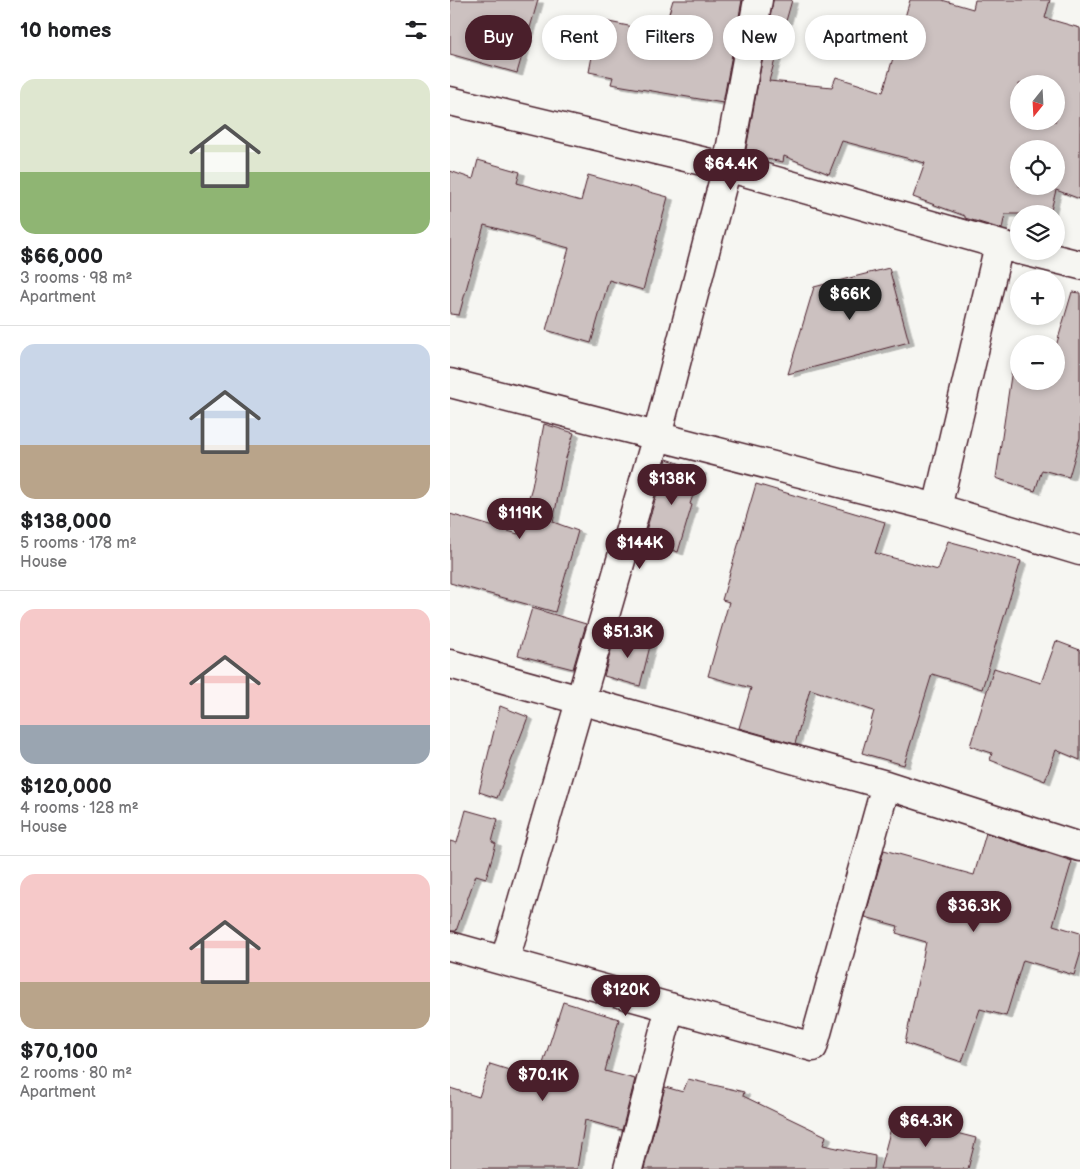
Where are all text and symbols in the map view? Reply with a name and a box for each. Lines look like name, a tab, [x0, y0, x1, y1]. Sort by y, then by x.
chip: Buy	[465, 15, 532, 60]
chip: Rent	[542, 15, 617, 60]
chip: Filters	[627, 15, 713, 60]
chip: New	[723, 15, 795, 60]
chip: Apartment	[805, 15, 926, 60]
icon: filters	[402, 16, 430, 44]
text: 10 homes	[20, 18, 111, 43]
north arrow	[1010, 75, 1065, 130]
map controls	[1010, 75, 1065, 390]
icon: home	[180, 111, 270, 201]
button: locate	[1010, 140, 1065, 195]
pin: $64.4K	[690, 148, 772, 191]
text: $64.4K	[704, 155, 758, 174]
button: layers	[1010, 205, 1065, 260]
text: $66,000	[20, 244, 103, 269]
text: 3 rooms · 98 m²	[20, 269, 132, 288]
button: +	[1010, 270, 1065, 325]
pin: $66K	[820, 278, 880, 321]
text: $66K	[830, 285, 870, 304]
text: Apartment	[20, 288, 96, 307]
button: −	[1010, 335, 1065, 390]
icon: home	[180, 377, 270, 467]
pin: $138K	[637, 464, 707, 506]
text: $138K	[648, 470, 696, 489]
pin: $119K	[485, 498, 555, 540]
text: $119K	[498, 504, 542, 523]
text: $138,000	[20, 509, 111, 534]
pin: $144K	[605, 528, 675, 570]
text: 5 rooms · 178 m²	[20, 534, 137, 553]
text: $144K	[616, 534, 664, 553]
text: House	[20, 553, 67, 572]
pin: $51.3K	[587, 616, 669, 659]
text: $51.3K	[603, 623, 653, 642]
icon: home	[180, 642, 270, 732]
text: $120,000	[20, 774, 112, 799]
text: 4 rooms · 128 m²	[20, 799, 139, 818]
text: House	[20, 818, 67, 837]
pin: $36.3K	[933, 890, 1015, 933]
text: $36.3K	[947, 897, 1001, 916]
icon: home	[180, 907, 270, 997]
pin: $120K	[591, 974, 661, 1017]
text: $120K	[602, 981, 650, 1000]
text: $70,100	[20, 1039, 98, 1064]
pin: $70.1K	[502, 1060, 584, 1102]
text: 2 rooms · 80 m²	[20, 1064, 132, 1083]
text: $70.1K	[518, 1066, 568, 1085]
text: Apartment	[20, 1083, 96, 1102]
pin: $64.3K	[885, 1106, 967, 1148]
text: $64.3K	[899, 1112, 953, 1131]

